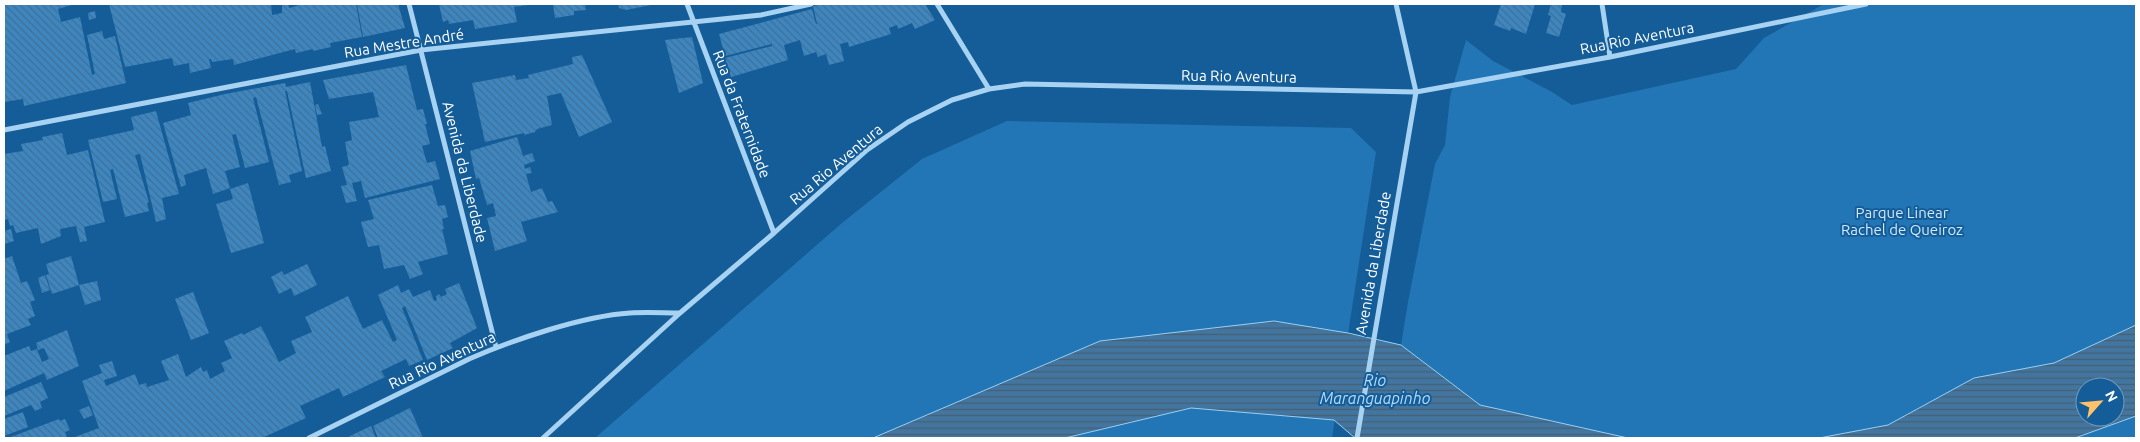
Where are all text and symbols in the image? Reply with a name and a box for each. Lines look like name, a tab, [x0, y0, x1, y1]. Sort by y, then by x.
street label: Rua Rio Aventura	[1579, 19, 1695, 57]
street label: Rua Mestre André	[343, 25, 465, 61]
street label: Rua da Fraternidade	[710, 48, 774, 180]
street label: Rua Rio Aventura	[1181, 66, 1297, 86]
street label: Avenida da Liberdade	[439, 100, 491, 244]
street label: Rua Rio Aventura	[786, 120, 886, 208]
street label: Avenida da Liberdade	[1352, 190, 1394, 336]
park label: Parque Linear Rachel de Queiroz	[1841, 204, 1963, 238]
street label: Rua Rio Aventura	[386, 328, 498, 392]
water label: Rio Maranguapinho	[1320, 371, 1431, 407]
north arrow	[2075, 377, 2125, 427]
text: N	[2102, 388, 2121, 404]

